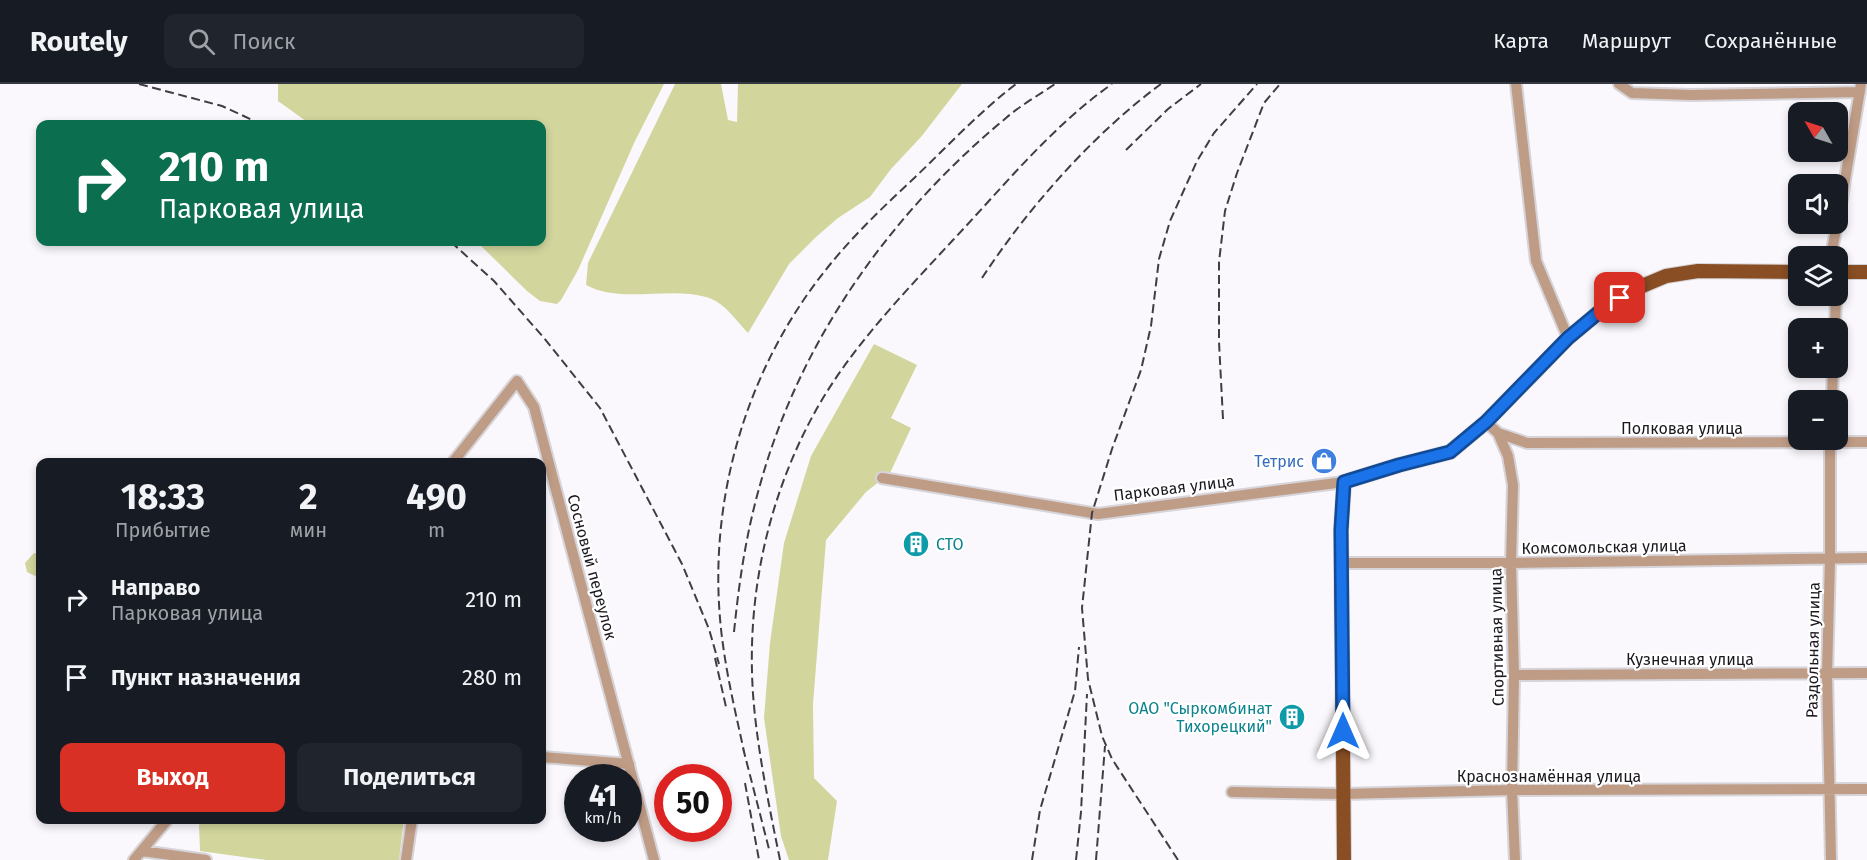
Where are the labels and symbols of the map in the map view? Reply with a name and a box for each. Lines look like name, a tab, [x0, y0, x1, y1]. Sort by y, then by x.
north arrow	[1788, 102, 1848, 162]
pin	[1594, 272, 1645, 323]
street label: Полковая улица	[1621, 419, 1743, 438]
shop icon: Тетрис	[1309, 446, 1339, 476]
place label: Тетрис	[1254, 452, 1304, 471]
street label: Парковая улица	[1112, 471, 1236, 505]
street label: Сосновый переулок	[563, 492, 621, 643]
building icon: СТО	[901, 529, 931, 559]
place label: СТО	[936, 535, 964, 554]
street label: Комсомольская улица	[1521, 536, 1687, 558]
street label: Спортивная улица	[1486, 568, 1508, 706]
street label: Раздольная улица	[1802, 582, 1824, 718]
street label: Кузнечная улица	[1626, 650, 1754, 669]
place label: ОАО "Сыркомбинат Тихорецкий"	[1128, 699, 1273, 736]
position arrow	[1311, 699, 1375, 763]
building icon: ОАО "Сыркомбинат Тихорецкий"	[1277, 702, 1307, 732]
speed limit sign: 50	[654, 764, 732, 842]
street label: Краснознамённая улица	[1457, 767, 1641, 786]

